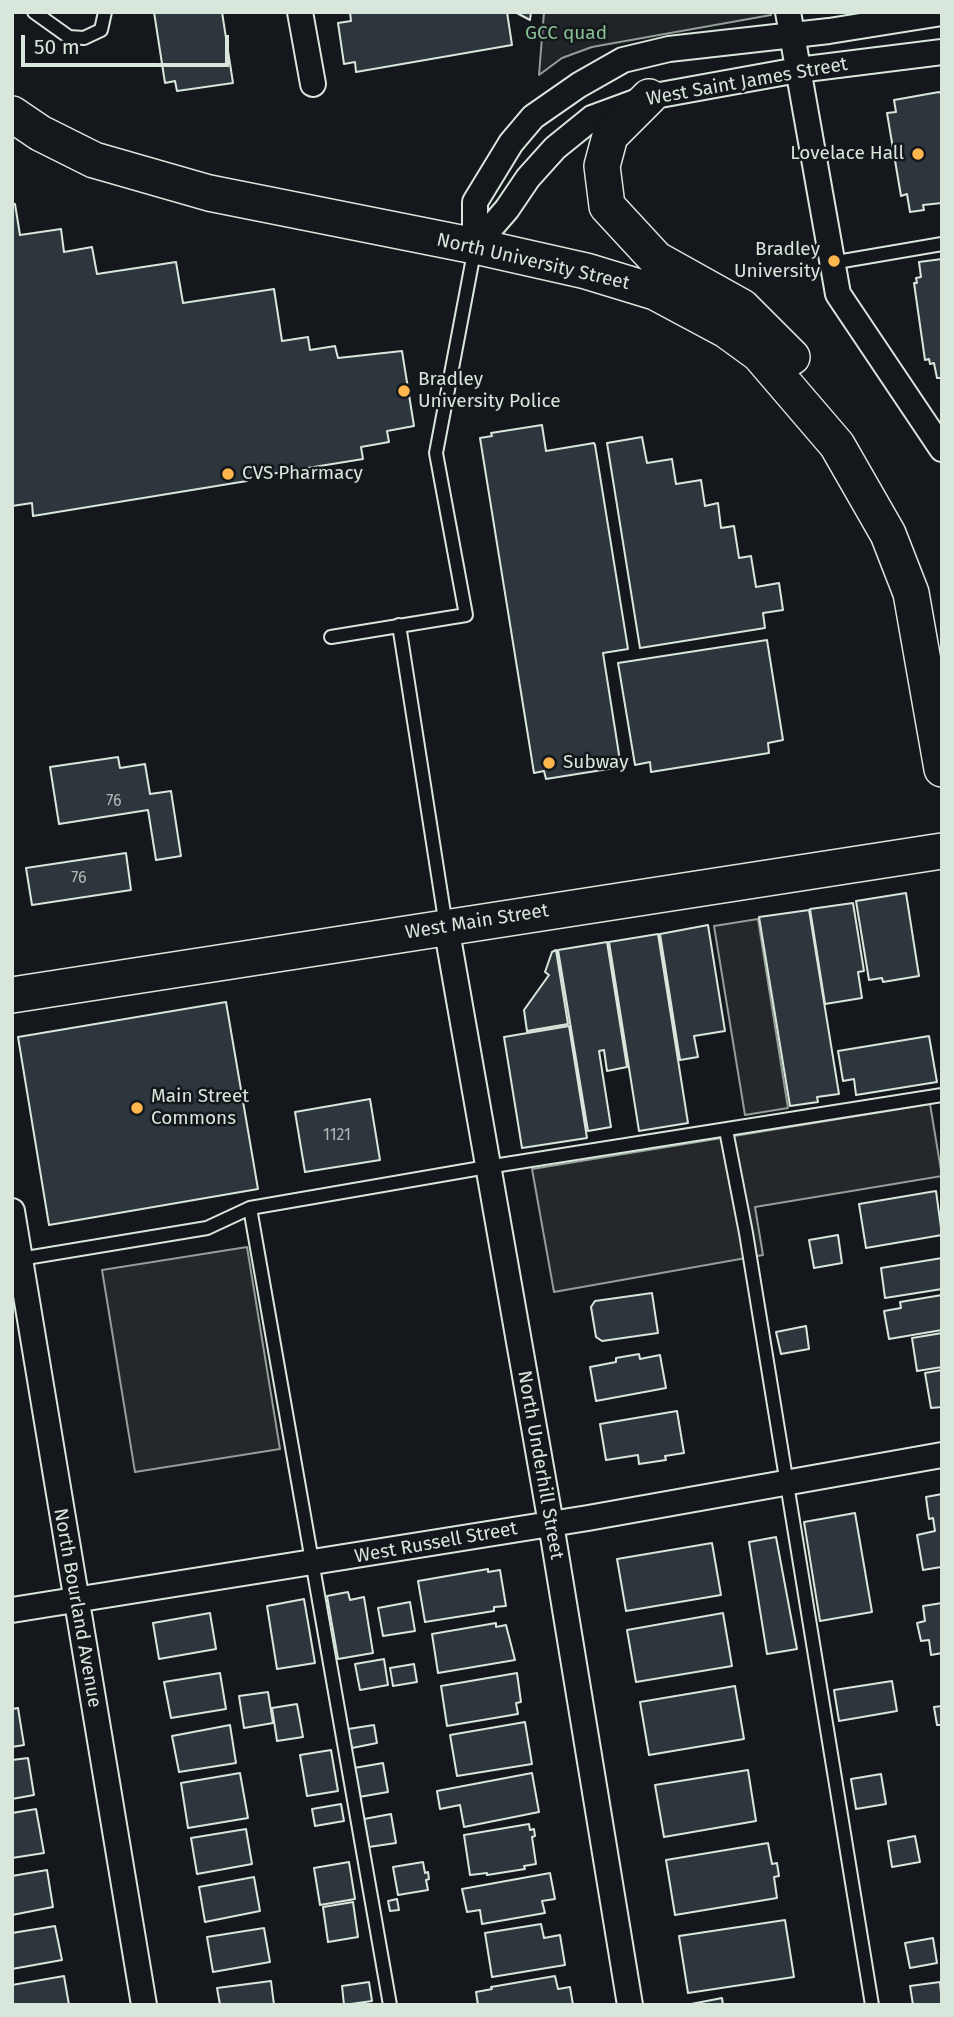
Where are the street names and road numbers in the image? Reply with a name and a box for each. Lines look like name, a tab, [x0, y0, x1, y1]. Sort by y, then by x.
street label: West Saint James Street	[645, 53, 849, 111]
street label: North University Street	[434, 229, 632, 295]
street label: West Main Street	[404, 899, 550, 945]
street label: North Underhill Street	[512, 1369, 568, 1561]
street label: North Bourland Avenue	[48, 1507, 106, 1709]
street label: West Russell Street	[353, 1517, 519, 1569]

